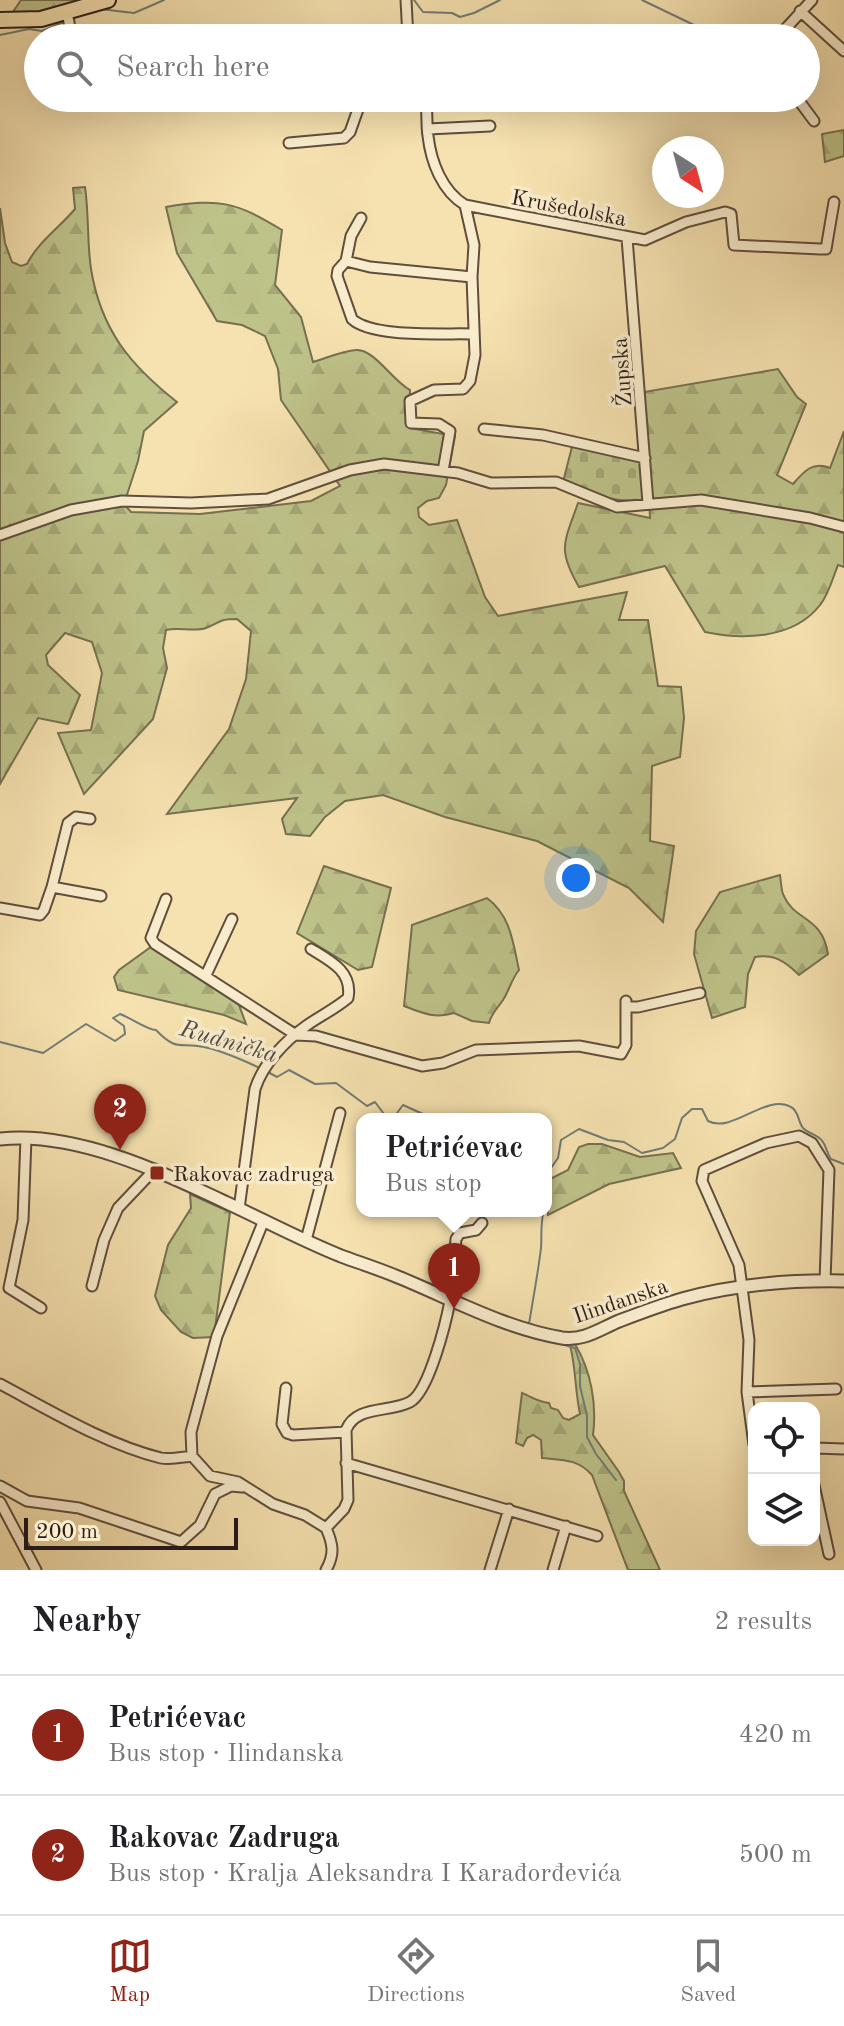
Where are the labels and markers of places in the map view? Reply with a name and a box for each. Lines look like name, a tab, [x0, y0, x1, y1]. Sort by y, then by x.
pin: 2	[94, 1084, 146, 1150]
marker: Rakovac zadruga	[148, 1164, 166, 1182]
place label: Rakovac zadruga	[173, 1164, 334, 1186]
pin: 1	[428, 1243, 480, 1309]

